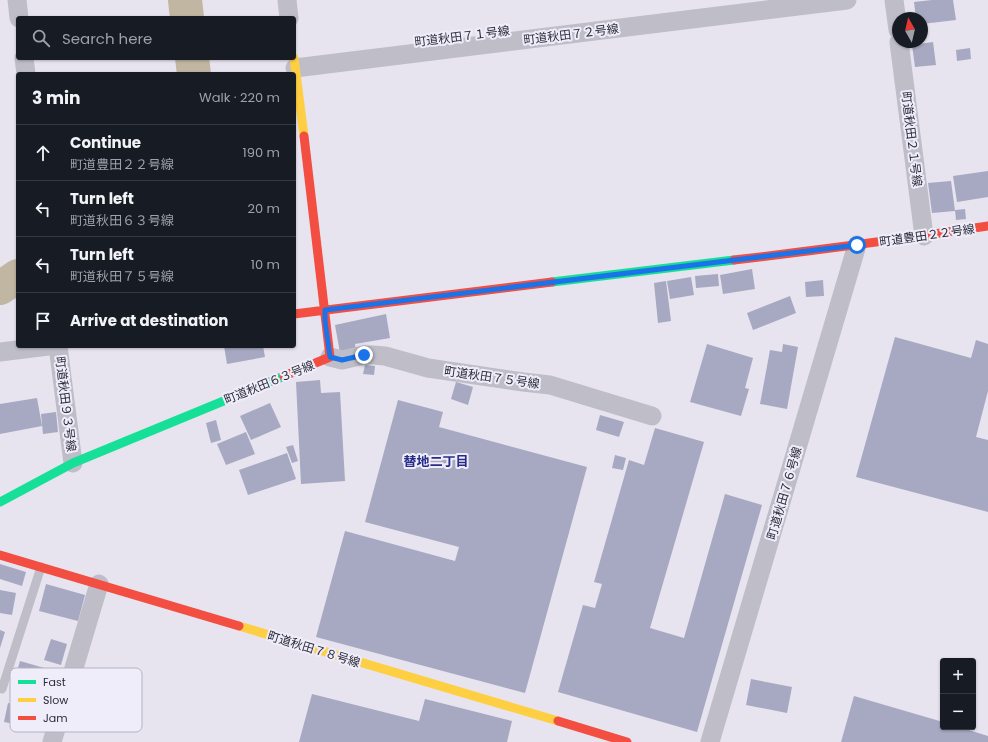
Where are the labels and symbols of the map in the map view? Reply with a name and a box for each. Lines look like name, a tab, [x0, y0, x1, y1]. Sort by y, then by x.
north arrow	[892, 12, 928, 48]
street label: 町道秋田７２号線	[522, 20, 620, 48]
street label: 町道秋田７１号線	[413, 22, 511, 50]
street label: 町道秋田２１号線	[898, 90, 926, 188]
street label: 町道豊田２２号線	[878, 220, 976, 250]
route start	[848, 236, 866, 254]
route end	[355, 346, 373, 364]
street label: 町道秋田９３号線	[52, 355, 80, 453]
street label: 町道秋田６３号線	[221, 356, 317, 408]
street label: 町道秋田７５号線	[443, 362, 541, 392]
street label: 町道秋田７６号線	[763, 445, 805, 541]
district label: 替地二丁目	[403, 452, 469, 471]
street label: 町道秋田７８号線	[266, 627, 362, 671]
legend	[10, 668, 142, 732]
text: Fast	[43, 674, 66, 690]
text: Slow	[43, 692, 68, 708]
text: Jam	[43, 710, 68, 726]

